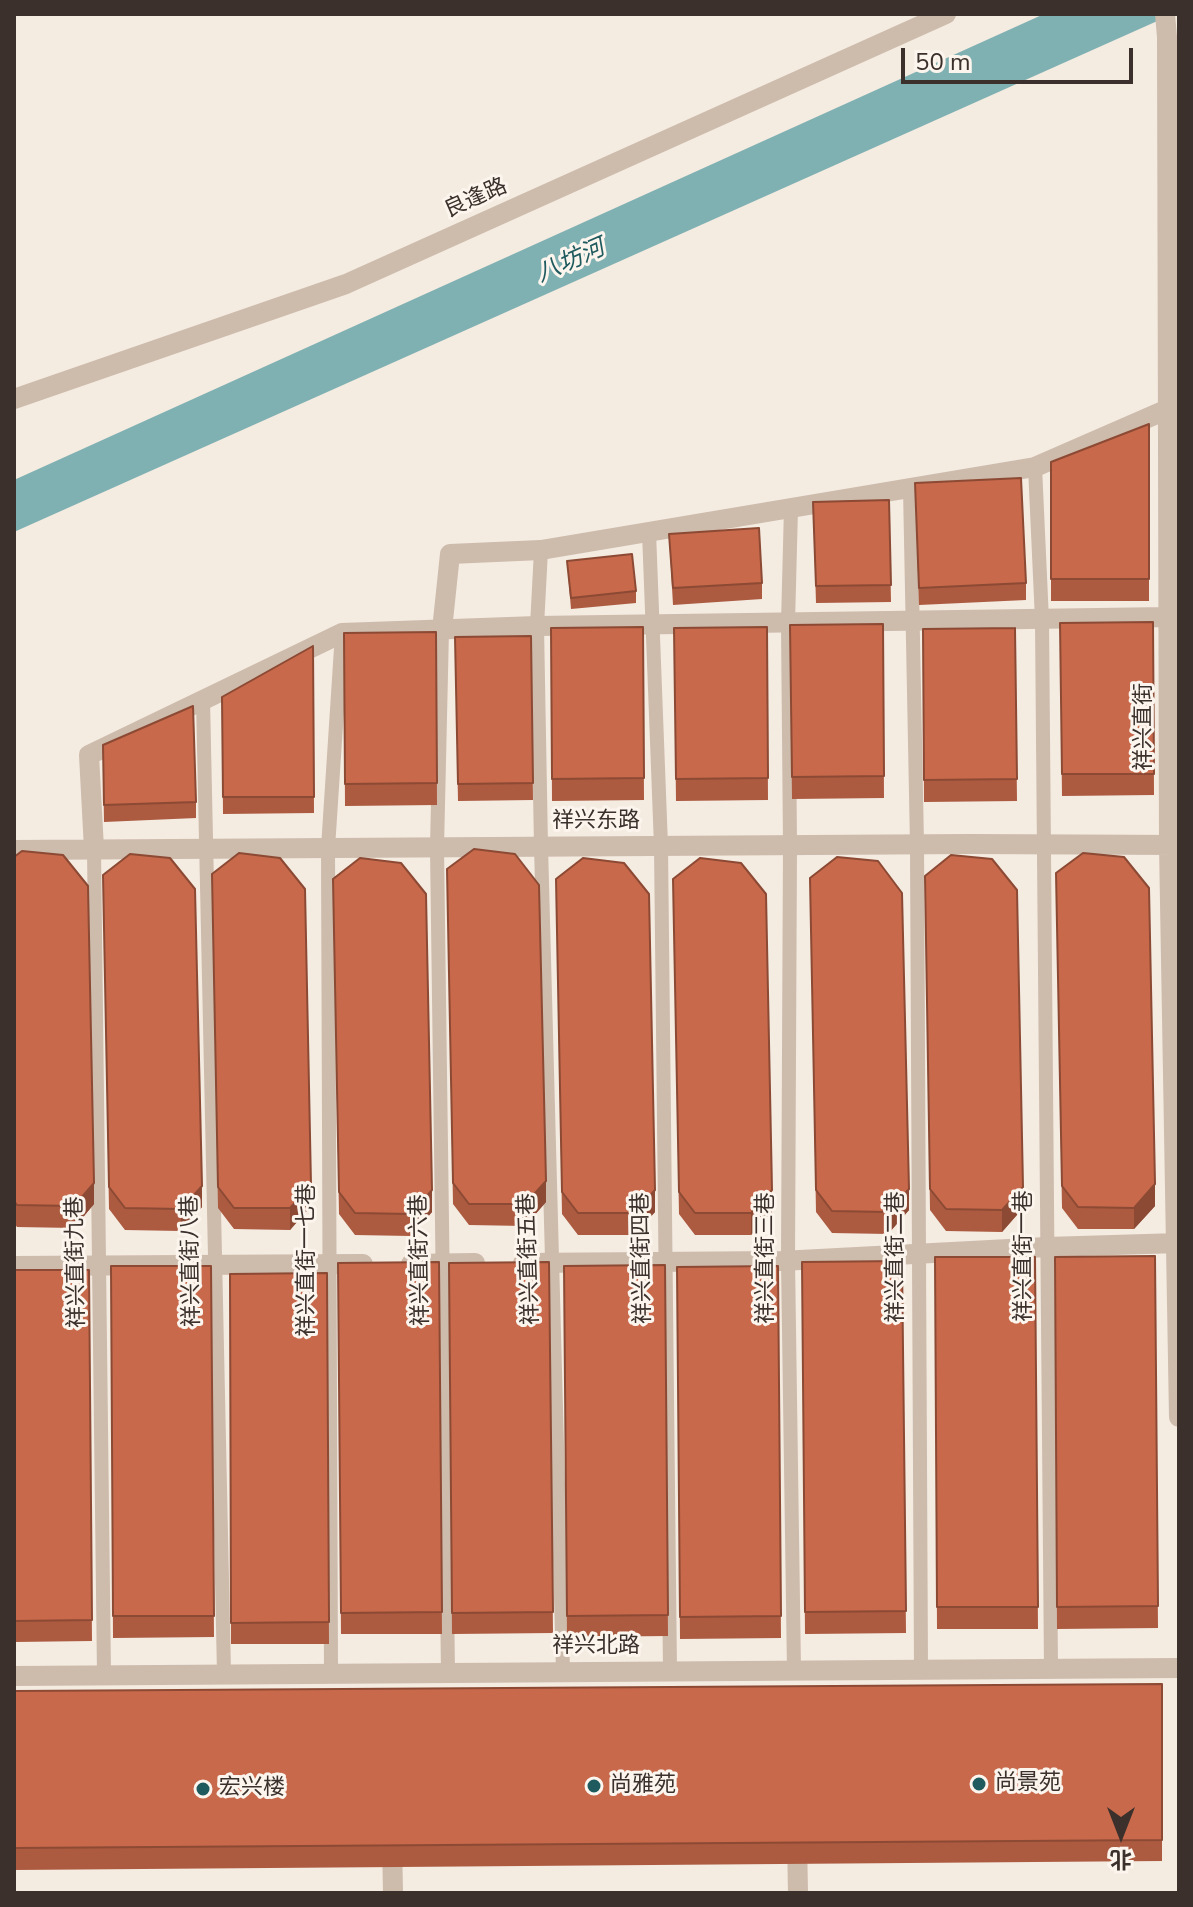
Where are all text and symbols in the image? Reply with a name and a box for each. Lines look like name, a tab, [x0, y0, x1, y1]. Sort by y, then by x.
scale bar	[905, 32, 1137, 82]
text: 50 m	[915, 46, 971, 78]
street label: 良逢路	[440, 174, 512, 224]
water label: 八坊河	[532, 234, 610, 290]
street label: 祥兴直街	[1132, 683, 1158, 771]
street label: 祥兴东路	[552, 809, 640, 835]
street label: 祥兴直街一七巷	[295, 1183, 321, 1337]
street label: 祥兴直街一巷	[1012, 1190, 1038, 1322]
street label: 祥兴直街二巷	[884, 1191, 910, 1323]
street label: 祥兴直街四巷	[629, 1192, 657, 1324]
street label: 祥兴直街三巷	[754, 1192, 780, 1324]
street label: 祥兴直街五巷	[515, 1193, 545, 1325]
street label: 祥兴直街六巷	[407, 1194, 435, 1326]
street label: 祥兴直街八巷	[178, 1195, 206, 1327]
street label: 祥兴直街九巷	[63, 1196, 91, 1328]
street label: 祥兴北路	[552, 1634, 640, 1660]
place label: 尚景苑	[995, 1771, 1061, 1797]
place label: 尚雅苑	[610, 1773, 676, 1799]
marker: 尚景苑	[970, 1775, 988, 1793]
place label: 宏兴楼	[219, 1776, 285, 1802]
marker: 尚雅苑	[585, 1777, 603, 1795]
marker: 宏兴楼	[194, 1780, 212, 1798]
north arrow	[1081, 1795, 1161, 1875]
text: 北	[1110, 1844, 1132, 1874]

